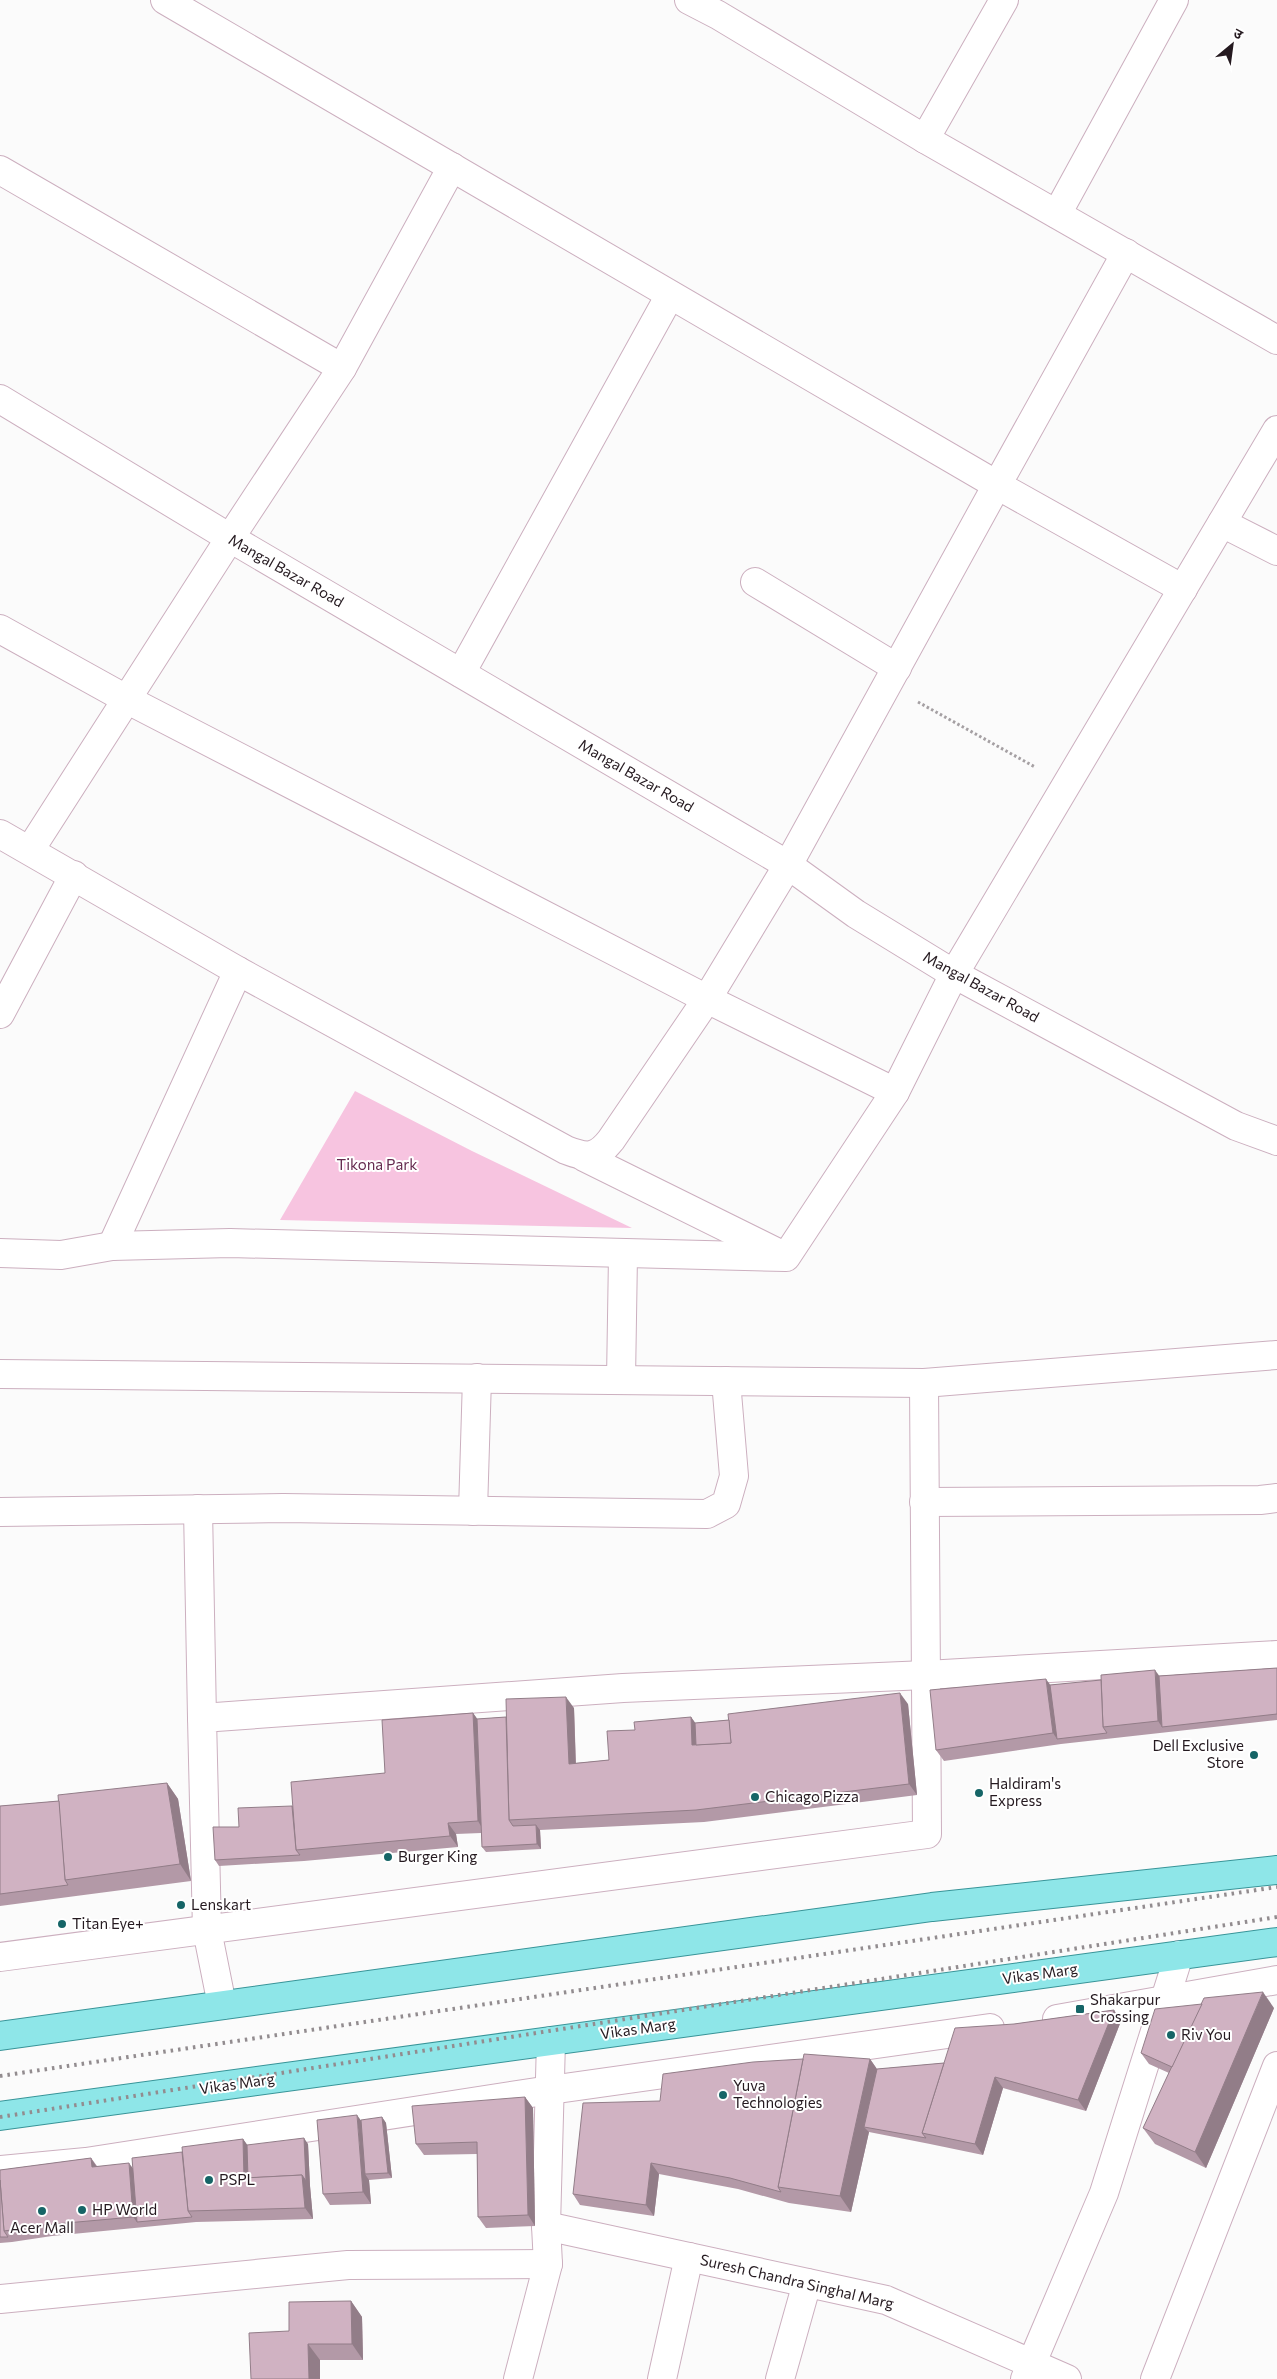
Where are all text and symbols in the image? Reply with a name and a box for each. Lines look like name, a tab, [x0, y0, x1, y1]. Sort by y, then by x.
north arrow	[1207, 20, 1257, 70]
text: उ	[1231, 24, 1247, 43]
street label: Mangal Bazar Road	[226, 530, 347, 610]
street label: Mangal Bazar Road	[576, 735, 697, 815]
street label: Mangal Bazar Road	[920, 947, 1043, 1025]
park label: Tikona Park	[337, 1155, 417, 1173]
place label: Dell Exclusive Store	[1152, 1736, 1244, 1771]
marker: Dell Exclusive Store	[1248, 1749, 1260, 1761]
place label: Haldiram's Express	[989, 1774, 1061, 1809]
place label: Chicago Pizza	[765, 1787, 859, 1805]
marker: Haldiram's Express	[973, 1787, 985, 1799]
marker: Chicago Pizza	[749, 1791, 761, 1803]
place label: Burger King	[398, 1847, 477, 1865]
marker: Burger King	[382, 1851, 394, 1863]
place label: Lenskart	[191, 1895, 251, 1913]
marker: Lenskart	[175, 1899, 187, 1911]
place label: Titan Eye+	[72, 1914, 144, 1932]
marker: Titan Eye+	[56, 1918, 68, 1930]
street label: Vikas Marg	[1001, 1959, 1079, 1987]
place label: Shakarpur Crossing	[1090, 1990, 1160, 2025]
marker: Shakarpur Crossing	[1074, 2003, 1086, 2015]
street label: Vikas Marg	[599, 2014, 677, 2042]
place label: Riv You	[1181, 2025, 1231, 2043]
marker: Riv You	[1165, 2029, 1177, 2041]
street label: Vikas Marg	[198, 2069, 276, 2097]
place label: Yuva Technologies	[733, 2076, 823, 2111]
marker: Yuva Technologies	[717, 2089, 729, 2101]
place label: PSPL	[219, 2170, 256, 2188]
marker: PSPL	[203, 2174, 215, 2186]
place label: HP World	[92, 2200, 157, 2218]
marker: HP World	[76, 2204, 88, 2216]
marker: Acer Mall	[36, 2205, 48, 2217]
place label: Acer Mall	[10, 2218, 74, 2236]
street label: Suresh Chandra Singhal Marg	[699, 2250, 896, 2312]

